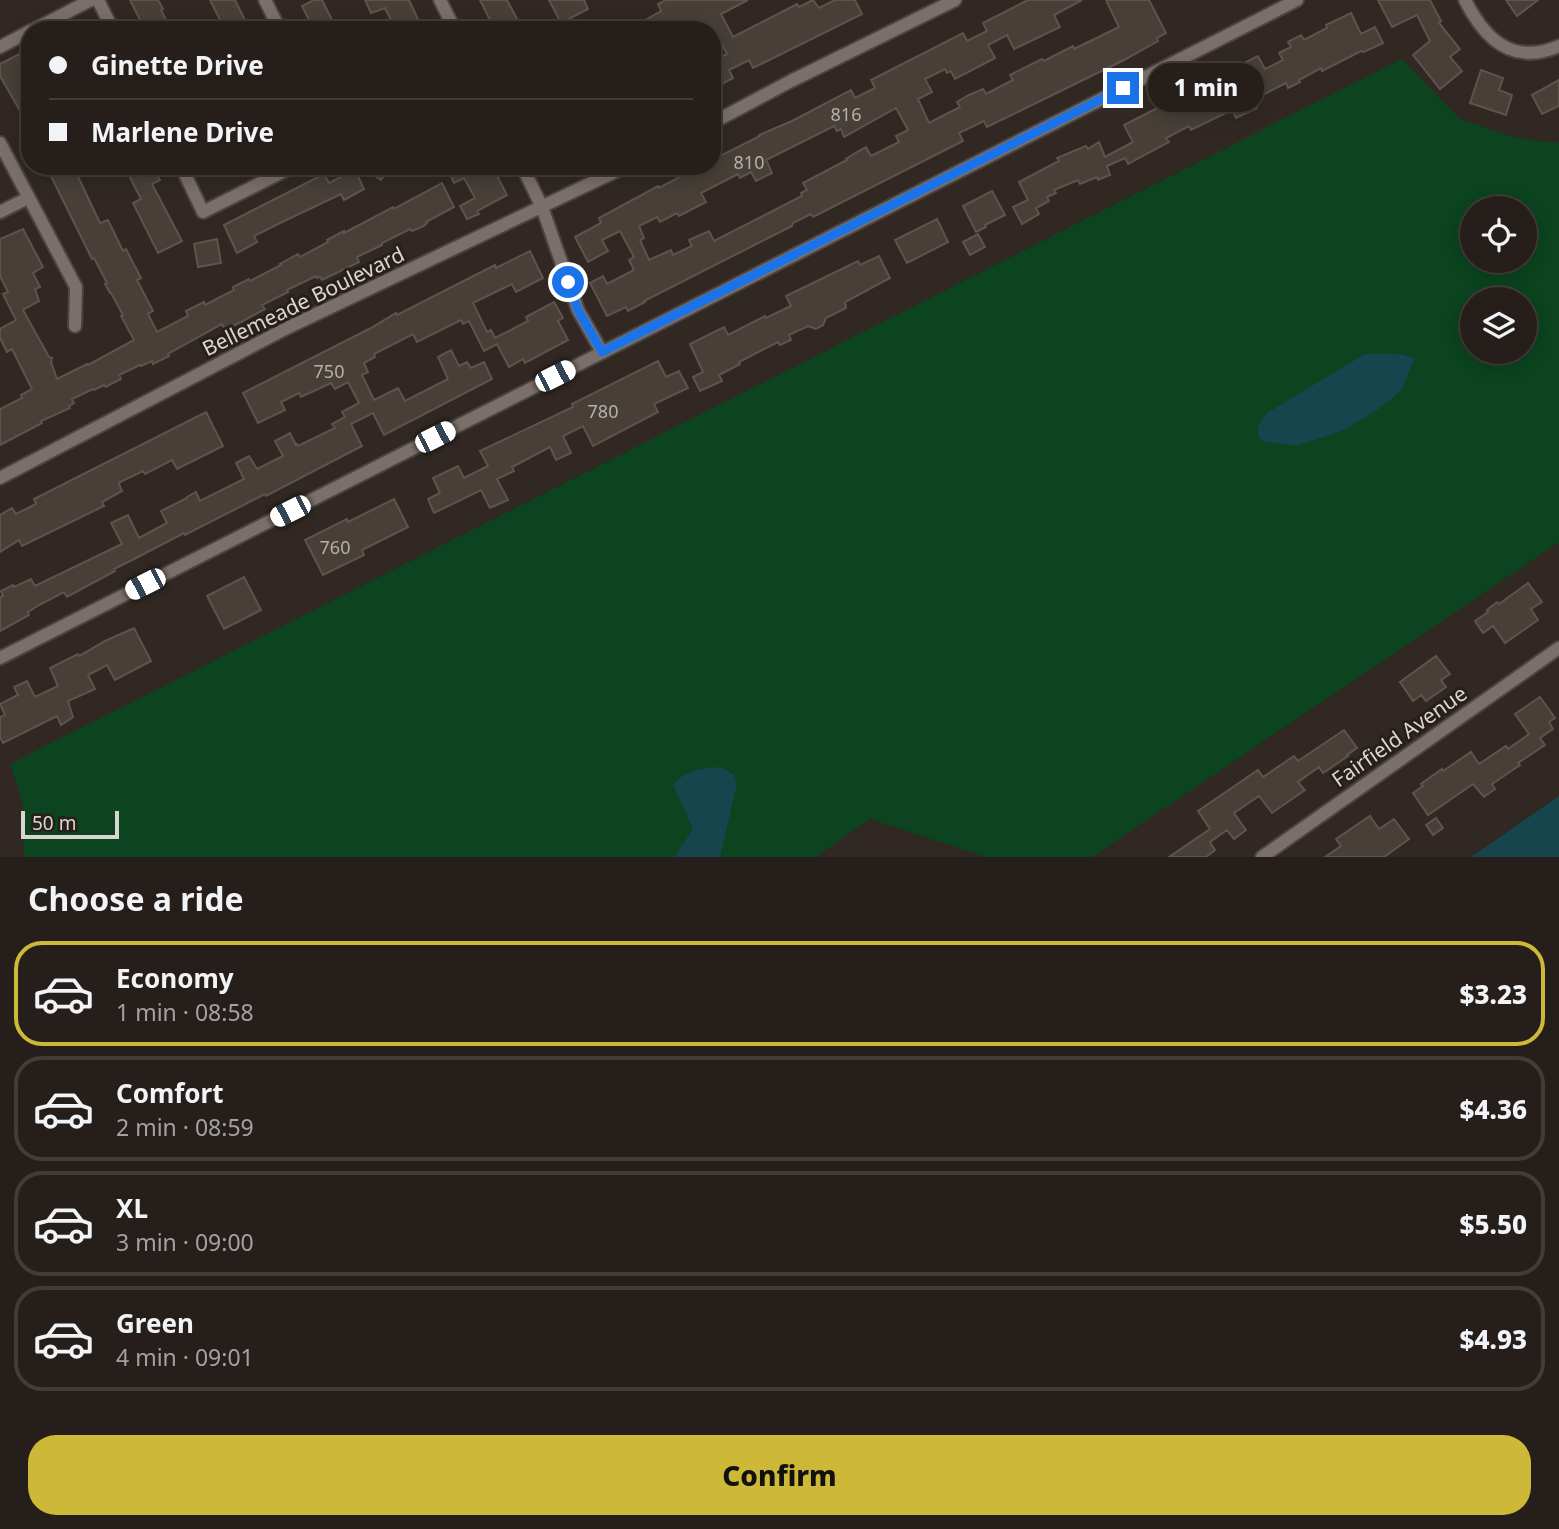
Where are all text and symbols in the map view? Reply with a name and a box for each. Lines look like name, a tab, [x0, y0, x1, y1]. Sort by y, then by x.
text: Ginette Drive	[91, 47, 264, 83]
callout: 1 min	[1148, 64, 1263, 112]
text: 1 min	[1174, 71, 1238, 103]
route end	[1107, 72, 1139, 104]
house number: 816	[831, 102, 861, 126]
text: Marlene Drive	[91, 114, 274, 150]
house number: 810	[734, 150, 764, 174]
map controls	[1460, 196, 1537, 364]
button: locate	[1460, 196, 1537, 273]
street label: Bellemeade Boulevard	[197, 240, 409, 362]
route start	[552, 266, 584, 298]
button: layers	[1460, 287, 1537, 364]
car	[532, 357, 579, 395]
house number: 750	[314, 359, 344, 383]
house number: 780	[588, 399, 618, 423]
car	[412, 418, 459, 456]
car	[267, 492, 314, 530]
house number: 760	[320, 535, 350, 559]
car	[122, 565, 169, 603]
street label: Fairfield Avenue	[1326, 679, 1472, 793]
scale bar	[21, 808, 119, 840]
text: 50 m	[32, 810, 76, 836]
text: Choose a ride	[28, 877, 244, 920]
text: Economy	[116, 960, 234, 996]
icon: car	[32, 962, 95, 1025]
text: $3.23	[1460, 976, 1527, 1012]
text: 1 min · 08:58	[116, 996, 254, 1028]
text: Comfort	[116, 1075, 224, 1111]
icon: car	[32, 1077, 95, 1140]
text: $4.36	[1460, 1091, 1527, 1127]
text: 2 min · 08:59	[116, 1111, 254, 1143]
text: XL	[116, 1190, 148, 1226]
icon: car	[32, 1192, 95, 1255]
text: $5.50	[1460, 1206, 1527, 1242]
text: 3 min · 09:00	[116, 1226, 254, 1258]
text: Green	[116, 1305, 194, 1341]
icon: car	[32, 1307, 95, 1370]
text: $4.93	[1460, 1321, 1527, 1357]
text: 4 min · 09:01	[116, 1341, 254, 1373]
button: Confirm	[28, 1435, 1531, 1515]

